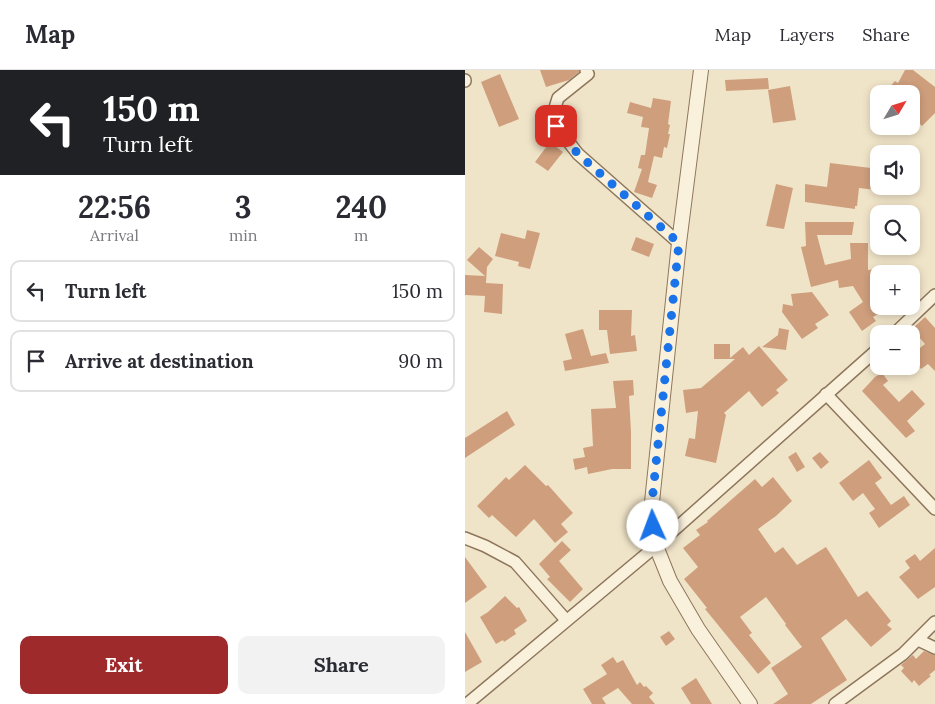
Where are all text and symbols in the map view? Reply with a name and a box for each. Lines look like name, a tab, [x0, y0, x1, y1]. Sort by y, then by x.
text: Map	[25, 19, 75, 50]
text: Map	[715, 23, 751, 46]
text: Layers	[779, 23, 834, 46]
text: Share	[862, 23, 910, 46]
north arrow	[870, 85, 920, 135]
map controls	[870, 85, 920, 375]
text: 150 m	[103, 86, 200, 131]
icon: left	[20, 90, 85, 155]
pin	[535, 105, 577, 147]
icon: arrive	[542, 112, 570, 140]
text: Turn left	[103, 130, 193, 158]
button: sound	[870, 145, 920, 195]
text: 22:56	[78, 188, 151, 226]
text: 3	[235, 188, 252, 226]
text: 240	[336, 188, 387, 226]
button: search	[870, 205, 920, 255]
text: Arrival	[90, 225, 139, 245]
text: min	[229, 225, 257, 245]
text: m	[354, 225, 368, 245]
button: +	[870, 265, 920, 315]
icon: left	[22, 277, 50, 305]
text: Turn left	[65, 279, 146, 303]
text: 150 m	[392, 279, 443, 303]
button: −	[870, 325, 920, 375]
icon: arrive	[22, 347, 50, 375]
text: Arrive at destination	[65, 349, 254, 373]
text: 90 m	[398, 349, 443, 373]
position arrow	[626, 499, 678, 551]
button: Exit	[20, 636, 228, 694]
button: Share	[238, 636, 445, 694]

